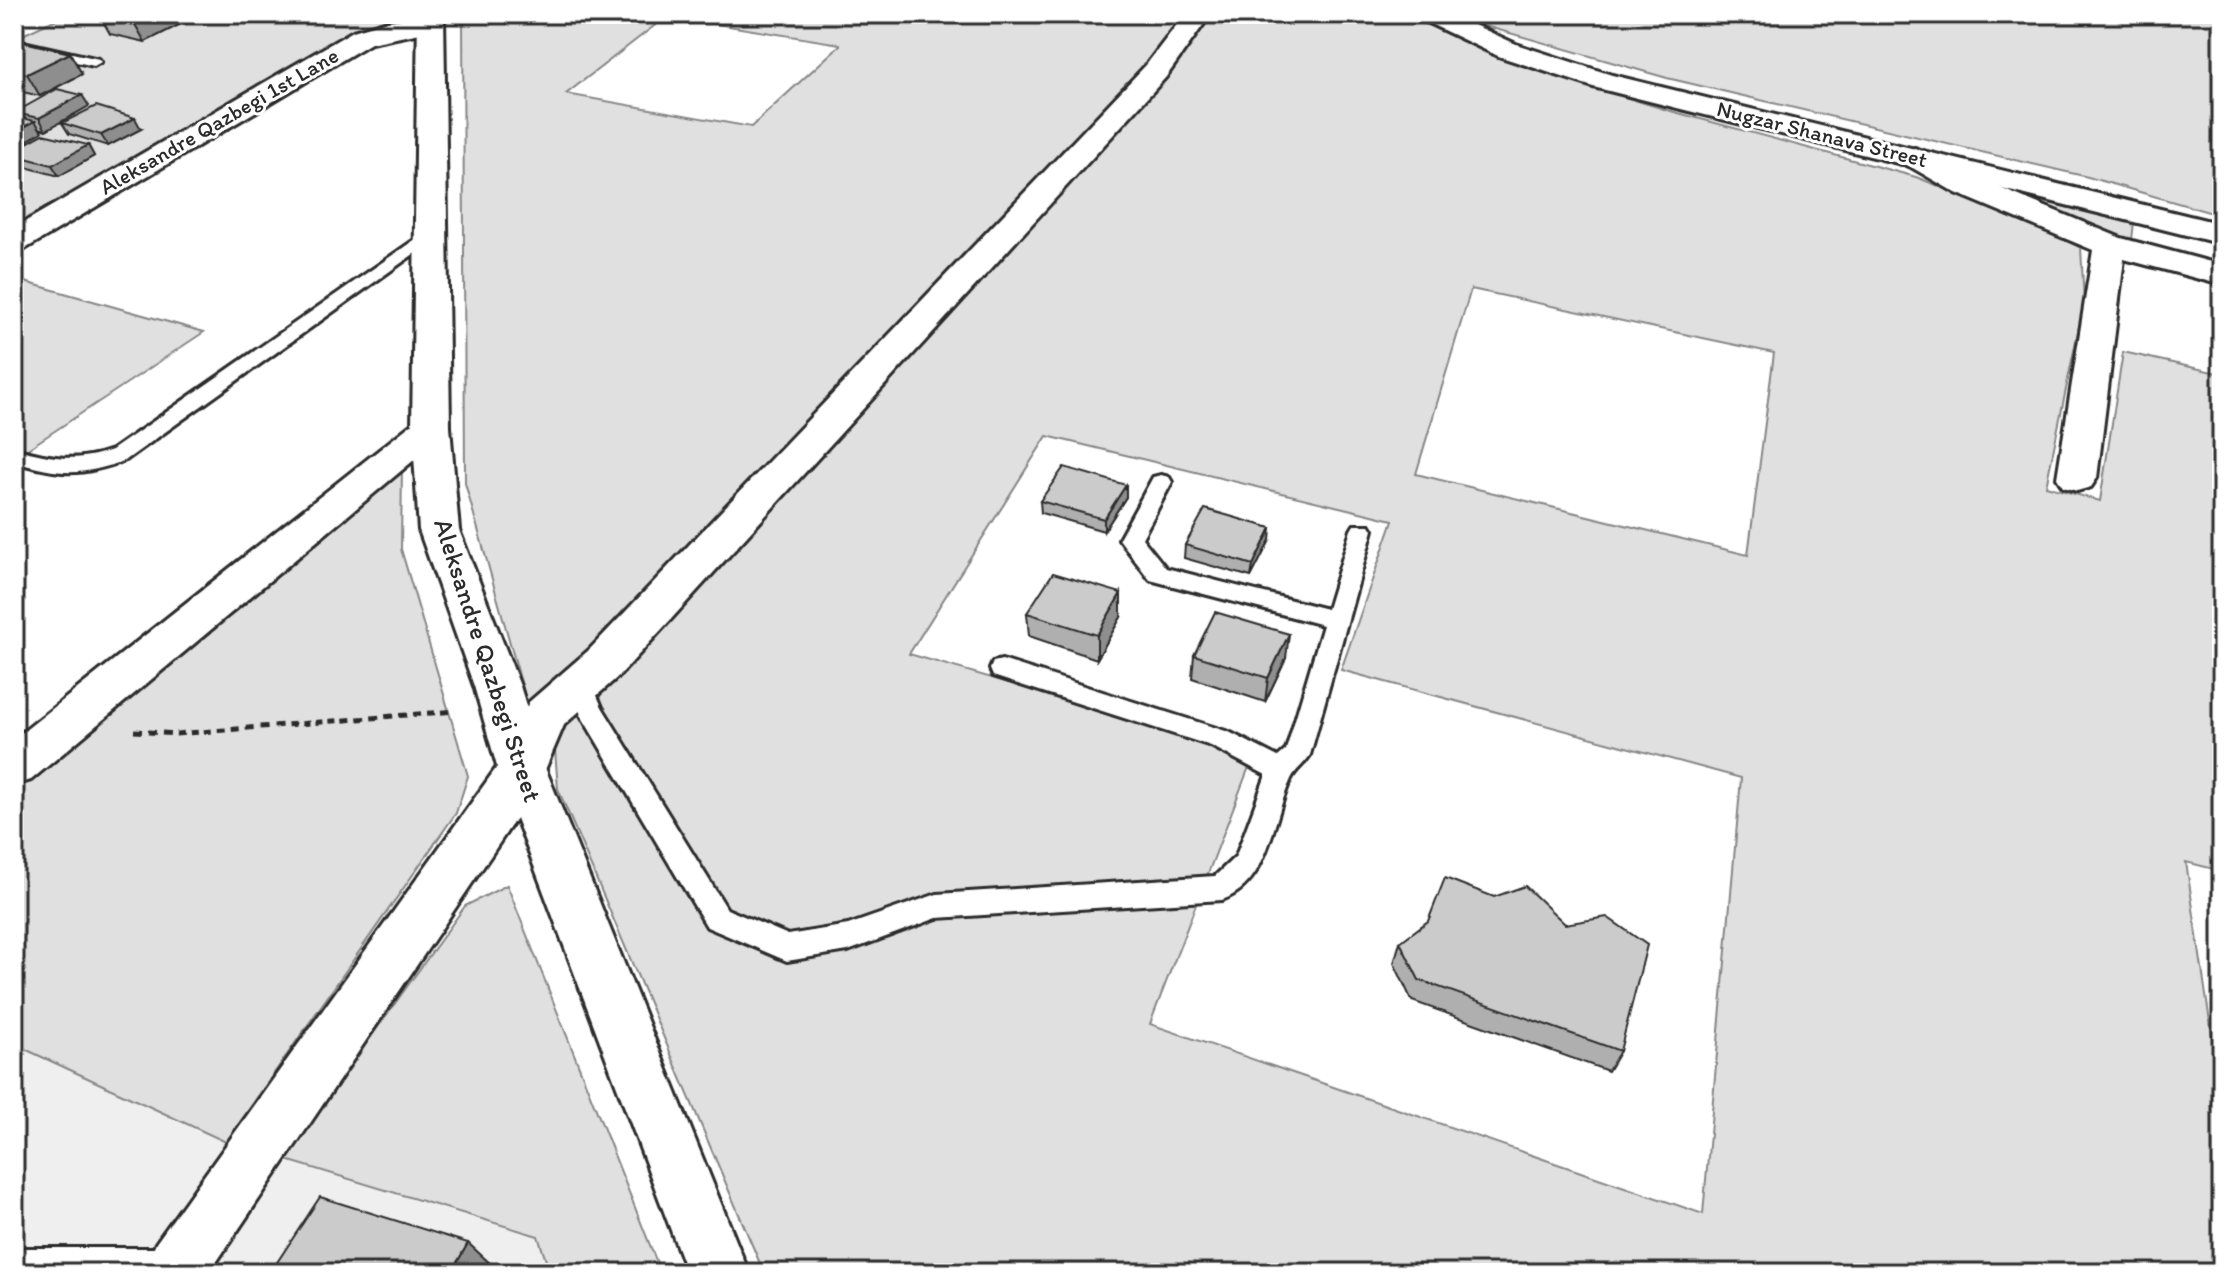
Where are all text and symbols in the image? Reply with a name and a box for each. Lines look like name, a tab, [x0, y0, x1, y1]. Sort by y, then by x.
street label: Aleksandre Qazbegi 1st Lane	[95, 41, 343, 201]
street label: Nugzar Shanava Street	[1714, 95, 1930, 173]
street label: Aleksandre Qazbegi Street	[427, 514, 549, 806]

